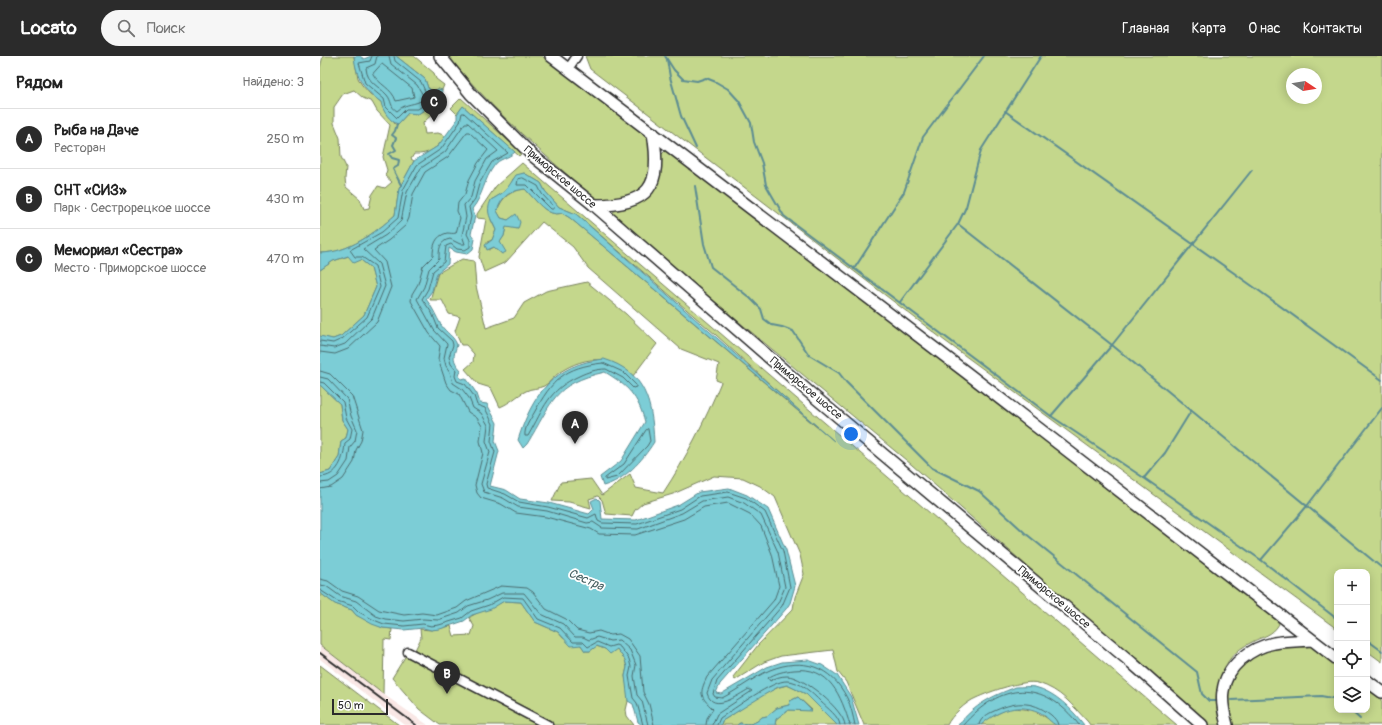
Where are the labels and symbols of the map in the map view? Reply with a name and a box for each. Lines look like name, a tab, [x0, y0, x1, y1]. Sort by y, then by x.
north arrow	[1286, 68, 1322, 104]
pin: C	[421, 89, 447, 122]
street label: Приморское шоссе	[521, 143, 599, 211]
street label: Приморское шоссе	[767, 354, 845, 422]
pin: A	[562, 411, 588, 444]
your location	[841, 424, 861, 444]
street label: Приморское шоссе	[1015, 563, 1093, 631]
water label: Сестра	[566, 566, 607, 595]
pin: B	[434, 661, 460, 694]
scale bar	[332, 697, 388, 716]

